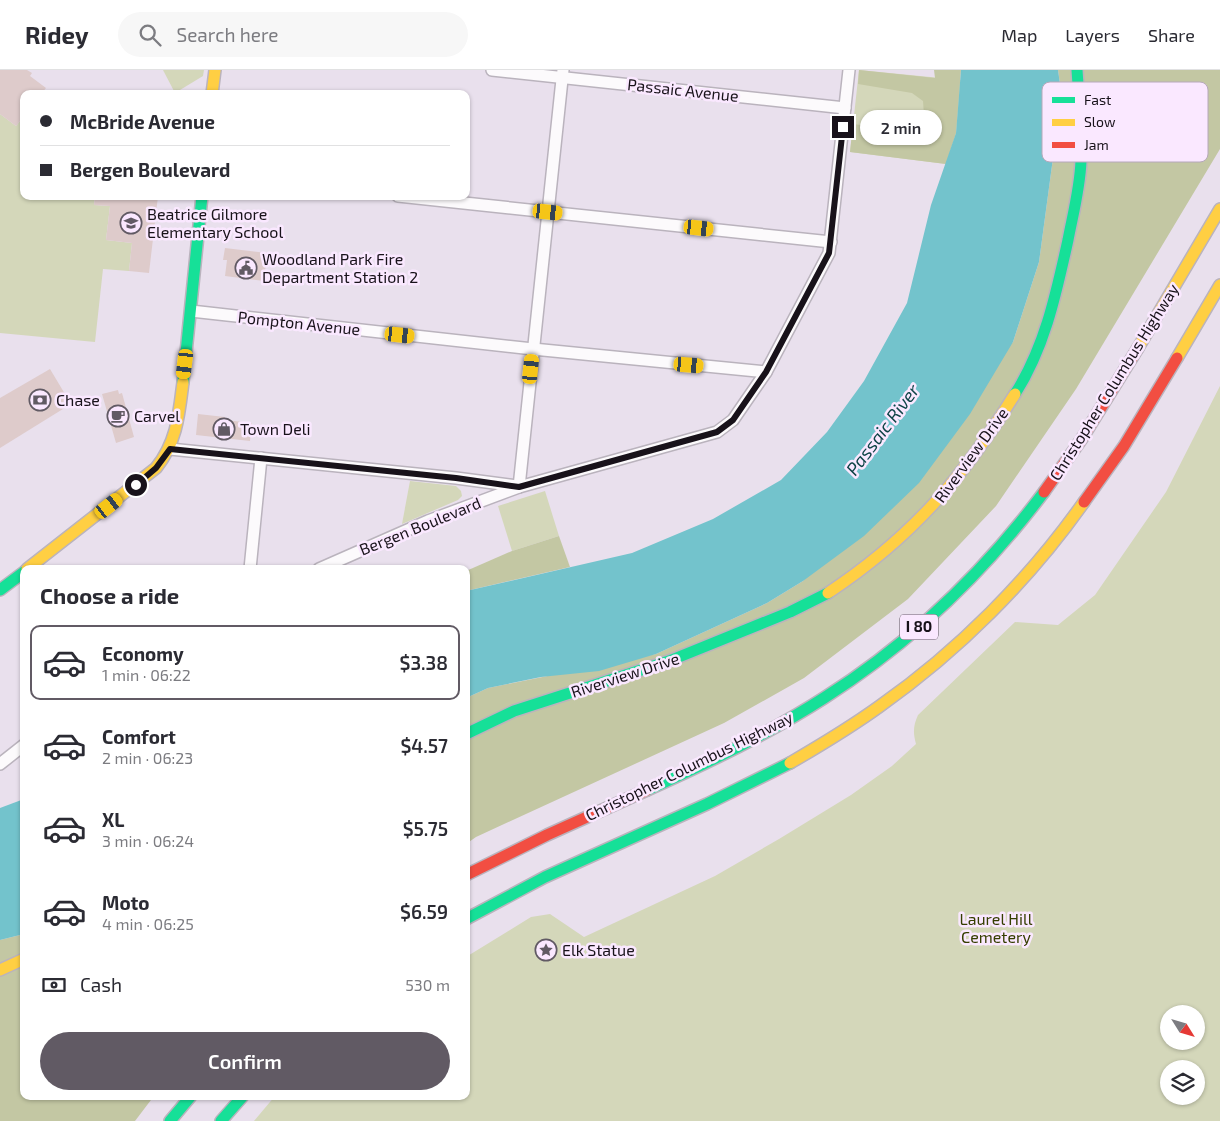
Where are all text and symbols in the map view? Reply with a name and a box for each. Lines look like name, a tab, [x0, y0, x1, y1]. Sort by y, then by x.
search box	[118, 12, 468, 57]
text: Ridey	[25, 20, 88, 49]
icon: search	[136, 21, 164, 49]
text: Search here	[176, 23, 279, 46]
text: Map	[1001, 24, 1037, 46]
text: Layers	[1065, 24, 1120, 46]
text: Share	[1148, 24, 1195, 46]
street label: Passaic Avenue	[626, 74, 740, 105]
legend	[1042, 82, 1208, 162]
text: Fast	[1084, 91, 1111, 108]
text: McBride Avenue	[70, 110, 215, 133]
callout: 2 min	[860, 110, 943, 144]
text: Slow	[1084, 113, 1116, 130]
route end	[832, 116, 854, 138]
text: 2 min	[881, 118, 921, 137]
text: Jam	[1084, 136, 1109, 153]
text: Bergen Boulevard	[70, 158, 230, 181]
car	[532, 203, 563, 221]
place label: Beatrice Gilmore Elementary School	[147, 204, 283, 241]
school or university icon: Beatrice Gilmore Elementary School	[119, 211, 143, 235]
car	[683, 219, 714, 237]
place label: Woodland Park Fire Department Station 2	[262, 249, 418, 286]
public building icon: Woodland Park Fire Department Station 2	[234, 256, 258, 280]
street label: Christopher Columbus Highway	[1045, 279, 1182, 484]
street label: Pompton Avenue	[237, 307, 361, 338]
car	[384, 326, 415, 344]
car	[175, 348, 194, 380]
car	[521, 353, 540, 385]
car	[673, 356, 704, 374]
water label: Passaic River	[841, 379, 924, 479]
bank icon: Chase	[28, 388, 52, 412]
place label: Chase	[56, 390, 100, 409]
cafe icon: Carvel	[106, 404, 130, 428]
street label: Riverview Drive	[930, 404, 1011, 506]
place label: Carvel	[134, 406, 180, 425]
shop icon: Town Deli	[212, 417, 236, 441]
place label: Town Deli	[240, 419, 311, 438]
route start	[125, 474, 147, 496]
car	[92, 491, 125, 521]
street label: Bergen Boulevard	[356, 493, 483, 559]
text: Choose a ride	[40, 582, 179, 608]
road number: I 80	[900, 614, 938, 640]
icon: car	[42, 640, 87, 685]
text: Economy	[102, 642, 184, 665]
street label: Riverview Drive	[568, 648, 681, 701]
text: $3.38	[400, 651, 448, 674]
text: 1 min · 06:22	[102, 665, 191, 684]
street label: Christopher Columbus Highway	[582, 707, 796, 824]
icon: car	[42, 723, 87, 768]
text: Comfort	[102, 725, 176, 748]
text: $4.57	[400, 734, 448, 757]
text: 2 min · 06:23	[102, 748, 193, 767]
icon: car	[42, 806, 87, 851]
text: XL	[102, 808, 124, 831]
text: $5.75	[403, 817, 448, 840]
text: 3 min · 06:24	[102, 831, 194, 850]
icon: car	[42, 889, 87, 934]
text: Moto	[102, 891, 150, 914]
text: $6.59	[400, 900, 448, 923]
park label: Laurel Hill Cemetery	[959, 909, 1033, 946]
text: 4 min · 06:25	[102, 914, 194, 933]
place icon: Elk Statue	[534, 938, 558, 962]
place label: Elk Statue	[562, 940, 635, 959]
icon: cash	[40, 971, 68, 999]
text: Cash	[80, 973, 122, 996]
text: 530 m	[405, 975, 450, 994]
north arrow	[1160, 1005, 1205, 1050]
map controls	[1160, 1005, 1205, 1105]
button: Confirm	[40, 1032, 450, 1090]
button: layers	[1160, 1060, 1205, 1105]

